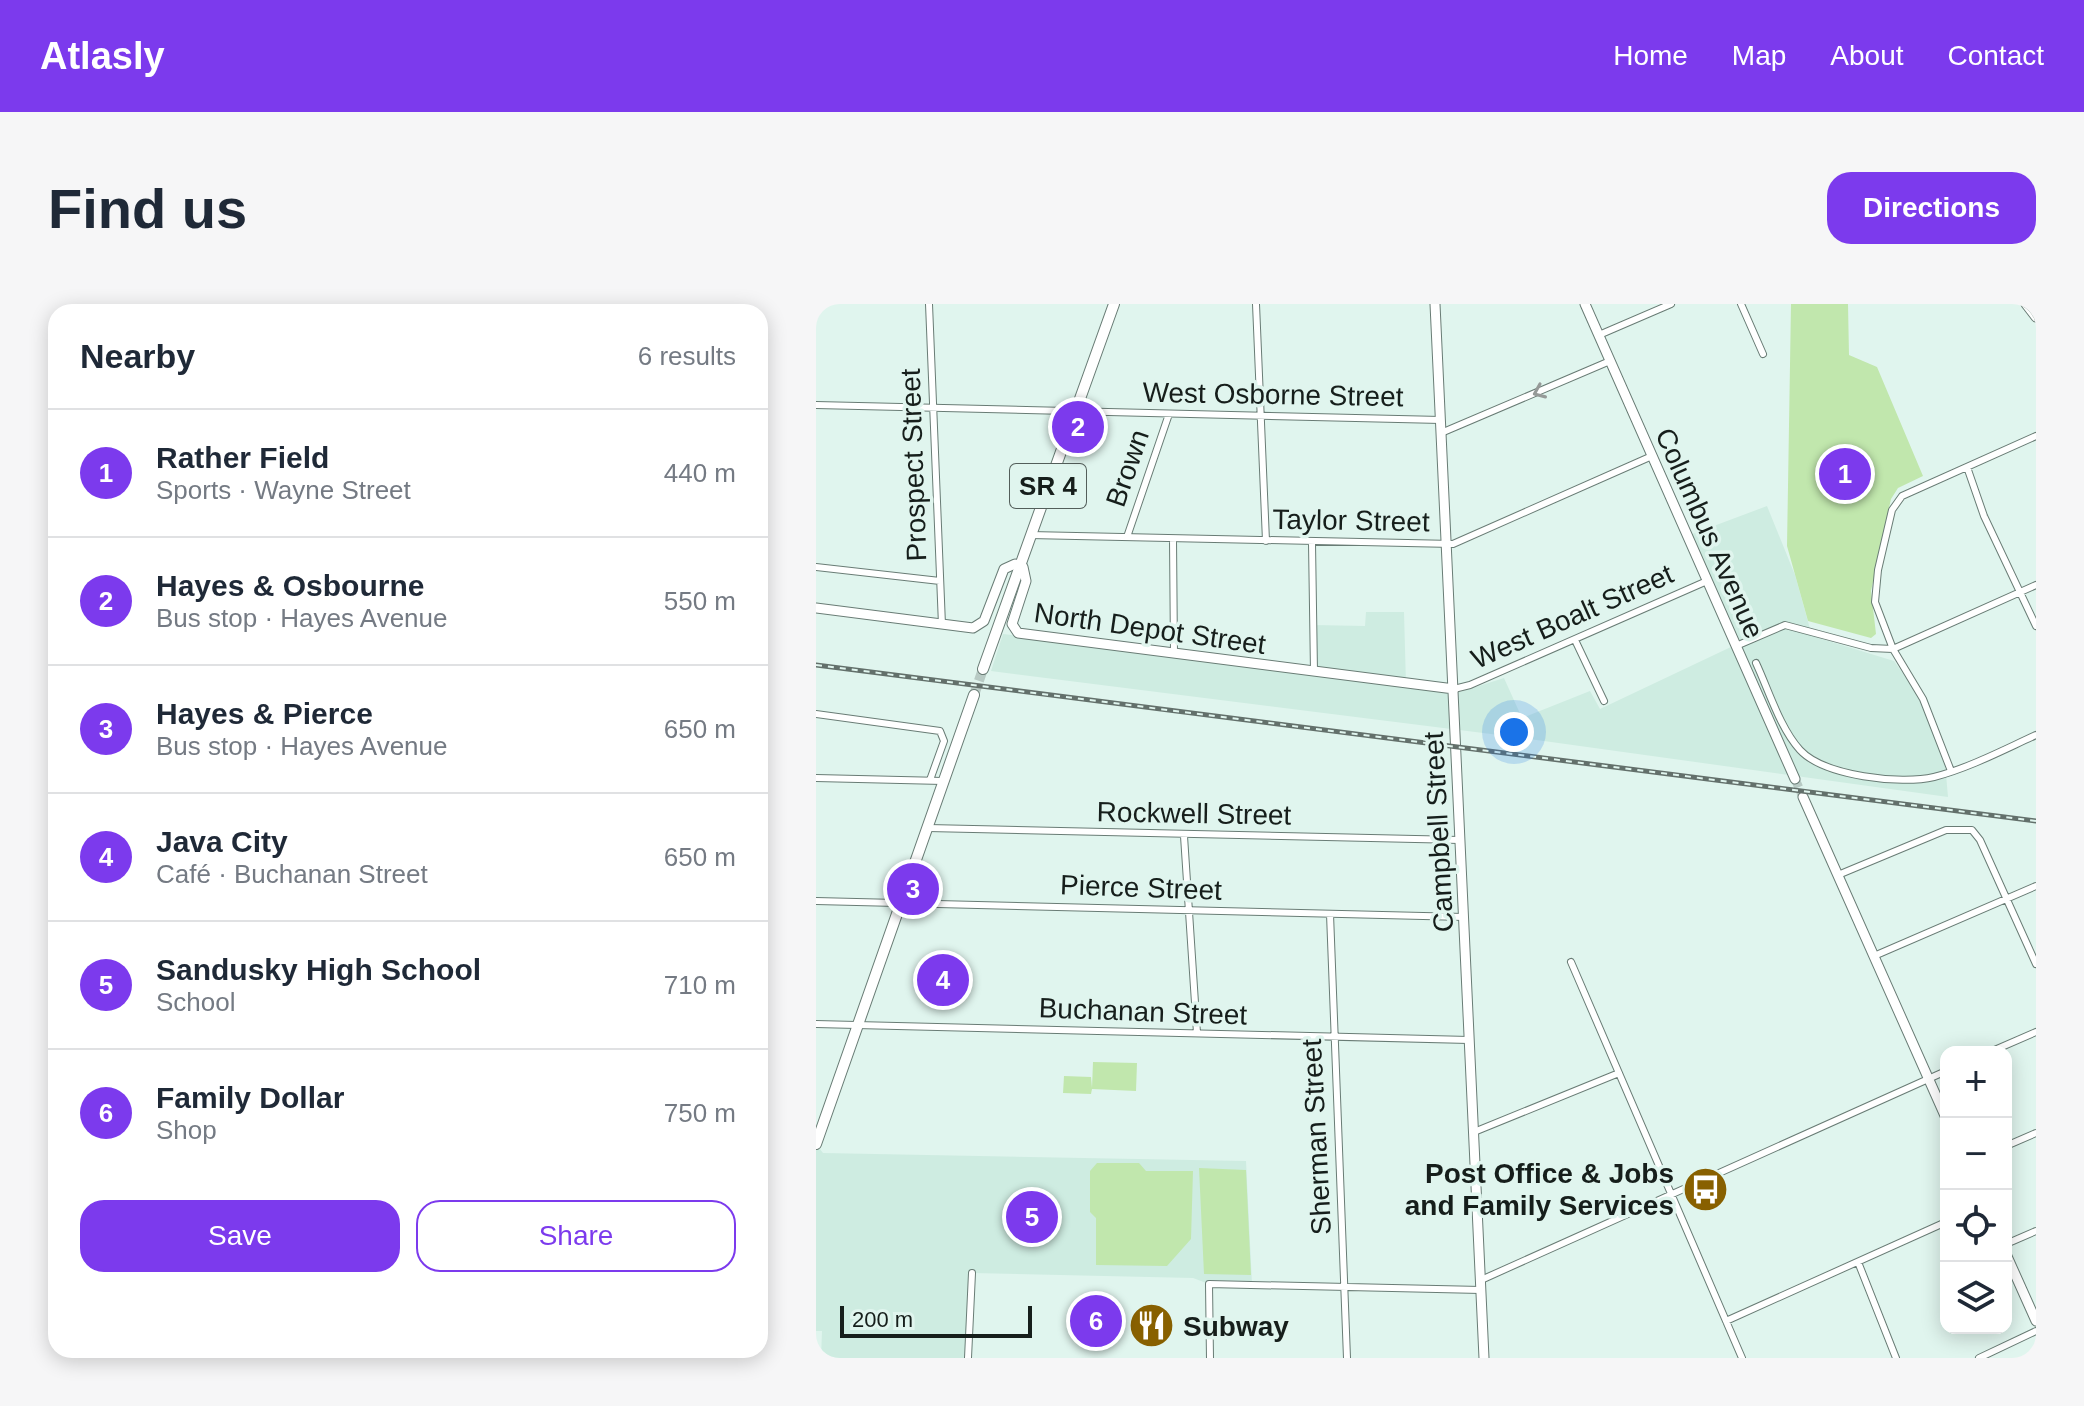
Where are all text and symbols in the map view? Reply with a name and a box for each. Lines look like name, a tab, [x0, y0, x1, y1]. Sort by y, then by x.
text: Atlasly	[40, 35, 165, 77]
text: Home	[1613, 40, 1688, 71]
text: Map	[1732, 40, 1786, 71]
text: About	[1830, 40, 1904, 71]
text: Contact	[1948, 40, 2044, 71]
button: Directions	[1827, 172, 2036, 244]
text: Find us	[48, 177, 247, 240]
text: Nearby	[80, 337, 195, 375]
text: 6 results	[638, 341, 736, 371]
street label: Prospect Street	[895, 368, 932, 562]
street label: West Osborne Street	[1142, 377, 1404, 412]
one-way arrow	[1532, 382, 1547, 398]
pin: 2	[1052, 397, 1104, 457]
street label: Columbus Avenue	[1649, 423, 1770, 643]
street label: Brown	[1100, 426, 1155, 511]
text: Rather Field	[156, 441, 329, 474]
pin: 1	[1819, 444, 1871, 504]
text: 1	[99, 458, 113, 488]
text: 440 m	[664, 458, 736, 488]
road number: SR 4	[1010, 464, 1086, 508]
text: Sports · Wayne Street	[156, 475, 411, 505]
street label: Taylor Street	[1272, 504, 1430, 537]
street label: West Boalt Street	[1467, 558, 1678, 675]
text: Hayes & Osbourne	[156, 569, 424, 602]
text: 2	[99, 586, 113, 616]
text: 550 m	[664, 586, 736, 616]
street label: North Depot Street	[1032, 597, 1268, 660]
text: Bus stop · Hayes Avenue	[156, 603, 447, 633]
text: Hayes & Pierce	[156, 697, 373, 730]
your location	[1494, 712, 1534, 752]
text: 3	[99, 714, 113, 744]
text: 650 m	[664, 714, 736, 744]
text: Bus stop · Hayes Avenue	[156, 731, 447, 761]
street label: Campbell Street	[1418, 731, 1459, 933]
street label: Rockwell Street	[1096, 796, 1292, 831]
text: Java City	[156, 825, 288, 858]
text: 4	[99, 842, 113, 872]
text: 650 m	[664, 842, 736, 872]
text: Café · Buchanan Street	[156, 859, 428, 889]
pin: 3	[887, 859, 939, 919]
street label: Pierce Street	[1060, 869, 1223, 906]
pin: 4	[917, 950, 969, 1010]
text: Sandusky High School	[156, 953, 481, 986]
text: 5	[99, 970, 113, 1000]
text: 710 m	[664, 970, 736, 1000]
text: School	[156, 987, 236, 1017]
street label: Buchanan Street	[1038, 992, 1248, 1031]
street label: Sherman Street	[1296, 1038, 1337, 1236]
map controls	[1940, 1046, 2012, 1334]
button: +	[1940, 1046, 2012, 1118]
text: Family Dollar	[156, 1081, 344, 1114]
text: 6	[99, 1098, 113, 1128]
text: 750 m	[664, 1098, 736, 1128]
text: Shop	[156, 1115, 217, 1145]
button: −	[1940, 1118, 2012, 1190]
place label: Post Office & Jobs and Family Services	[1405, 1158, 1674, 1221]
bus stop icon: Post Office & Jobs and Family Services	[1681, 1165, 1729, 1213]
pin: 5	[1006, 1187, 1058, 1247]
button: locate	[1940, 1190, 2012, 1262]
button: Save	[80, 1200, 400, 1272]
button: Share	[416, 1200, 736, 1272]
button: layers	[1940, 1262, 2012, 1334]
pin: 6	[1070, 1291, 1122, 1351]
scale bar	[840, 1302, 1032, 1338]
restaurant icon: Subway	[1128, 1302, 1176, 1350]
text: 200 m	[852, 1307, 913, 1332]
place label: Subway	[1183, 1311, 1289, 1342]

